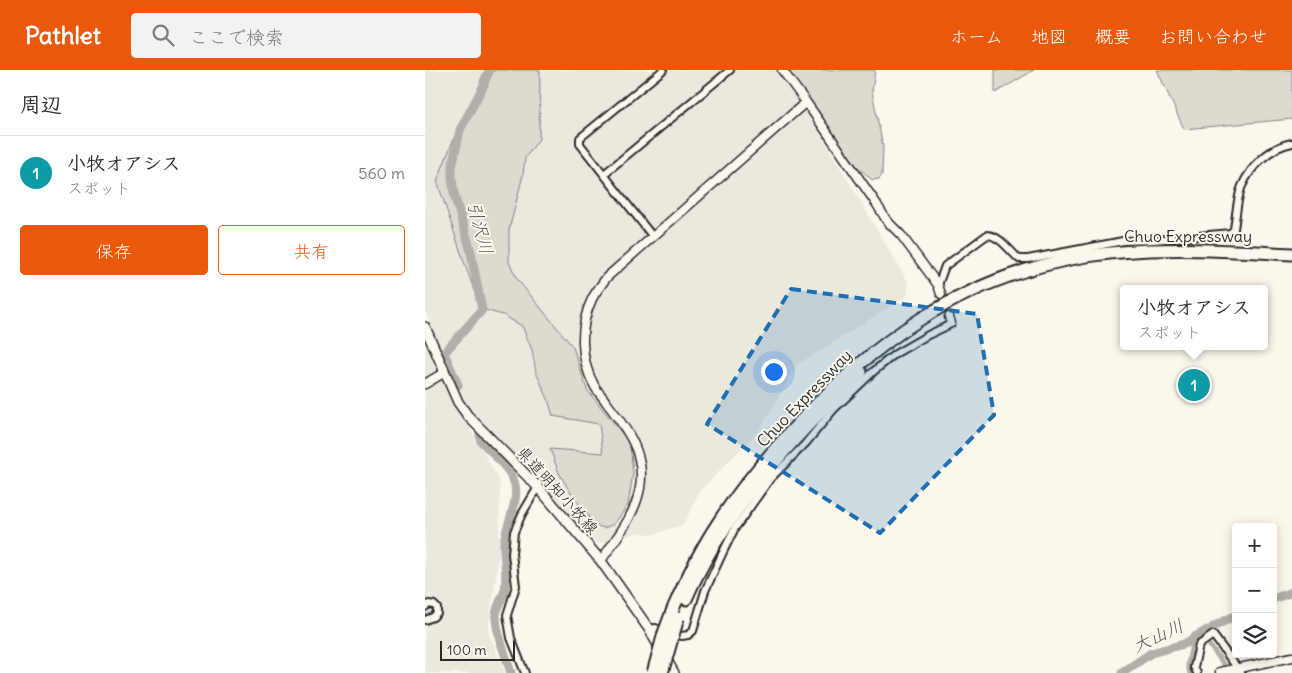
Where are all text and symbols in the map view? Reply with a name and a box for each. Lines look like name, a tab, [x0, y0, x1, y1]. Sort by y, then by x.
search box	[131, 13, 481, 58]
text: Pathlet	[25, 20, 101, 50]
icon: search	[149, 21, 177, 49]
text: ここで検索	[189, 25, 284, 49]
text: ホーム	[950, 25, 1003, 48]
text: 地図	[1031, 25, 1067, 48]
text: 概要	[1095, 25, 1131, 48]
text: お問い合わせ	[1159, 25, 1267, 48]
text: 周辺	[20, 91, 62, 118]
text: 小牧オアシス	[67, 151, 181, 175]
text: 1	[33, 163, 39, 183]
text: 560 m	[358, 163, 405, 183]
text: スポット	[67, 178, 131, 198]
water label: 引沢川	[462, 199, 499, 257]
button: 保存	[20, 225, 208, 275]
button: 共有	[218, 225, 405, 275]
street label: Chuo Expressway	[1124, 226, 1252, 246]
popup	[1120, 285, 1268, 350]
text: 小牧オアシス	[1137, 295, 1251, 319]
text: スポット	[1137, 322, 1201, 342]
street label: Chuo Expressway	[752, 345, 856, 451]
your location	[761, 359, 787, 385]
pin: 1	[1178, 366, 1210, 404]
street label: 県道明知小牧線	[513, 442, 603, 538]
map controls	[1232, 523, 1277, 658]
button: +	[1232, 523, 1277, 568]
button: −	[1232, 568, 1277, 613]
button: layers	[1232, 613, 1277, 658]
water label: 大山川	[1128, 614, 1187, 657]
scale bar	[440, 638, 515, 661]
text: 100 m	[447, 641, 487, 659]

